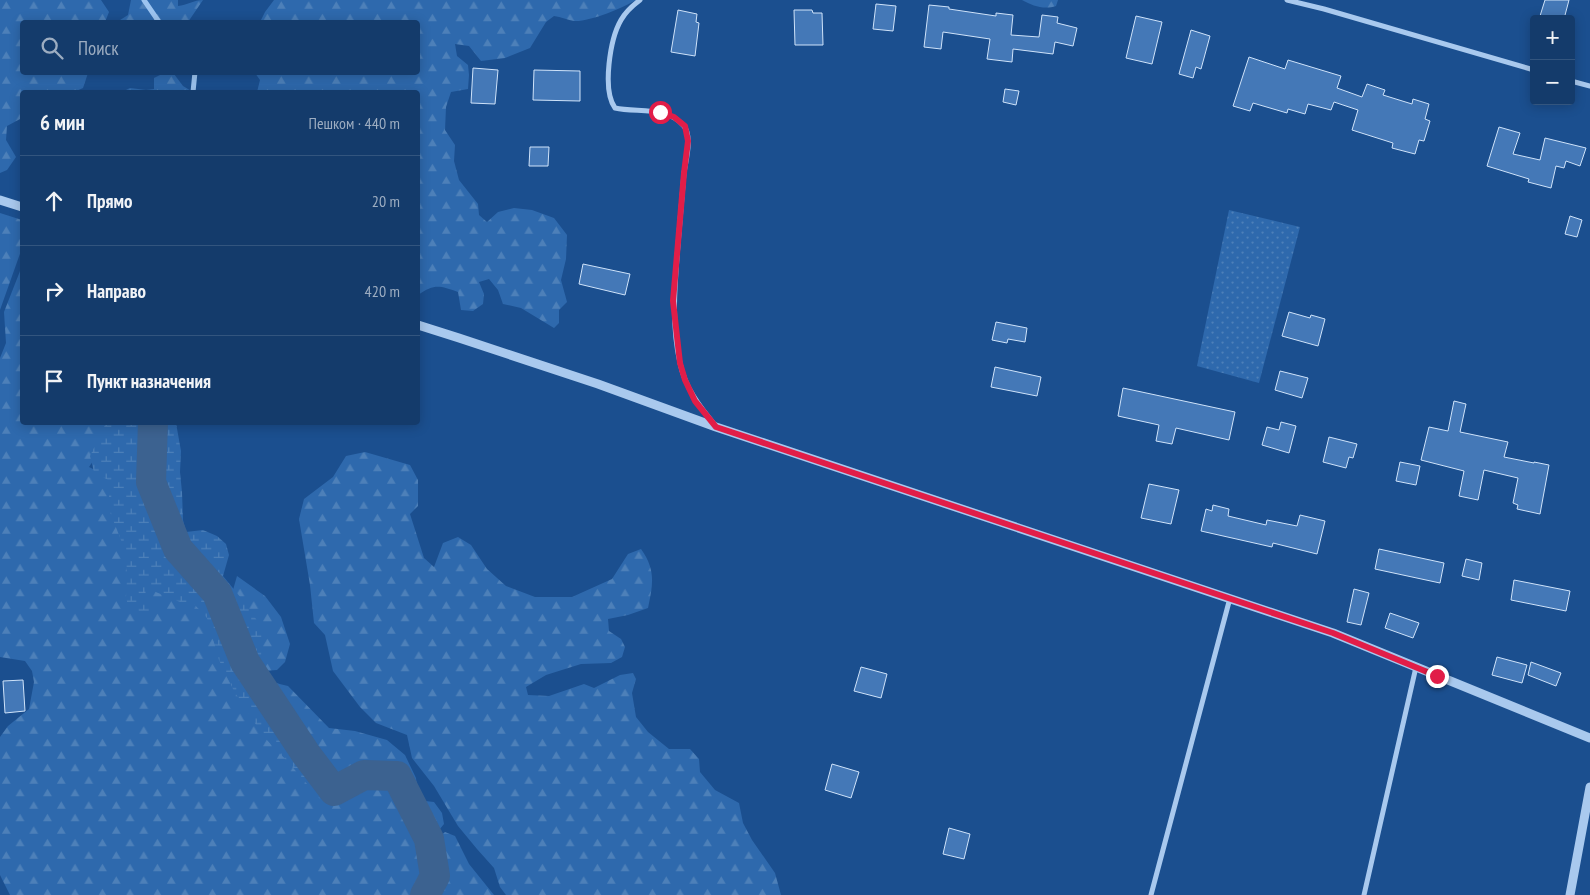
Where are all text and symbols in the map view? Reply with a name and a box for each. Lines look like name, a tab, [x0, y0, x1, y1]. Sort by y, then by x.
map controls	[1530, 15, 1575, 105]
button: +	[1530, 15, 1575, 60]
search box	[20, 20, 420, 75]
icon: search	[38, 34, 66, 62]
text: Поиск	[78, 36, 119, 60]
button: −	[1530, 60, 1575, 105]
route start	[649, 101, 672, 124]
text: 6 мин	[40, 109, 85, 136]
text: Пешком · 440 m	[309, 113, 400, 133]
icon: ahead	[40, 187, 68, 215]
text: Прямо	[87, 189, 132, 213]
text: 20 m	[372, 191, 400, 211]
icon: right	[40, 277, 68, 305]
text: Направо	[87, 279, 146, 303]
text: 420 m	[365, 281, 400, 301]
icon: arrive	[40, 367, 68, 395]
text: Пункт назначения	[87, 369, 211, 393]
route end	[1426, 665, 1449, 688]

